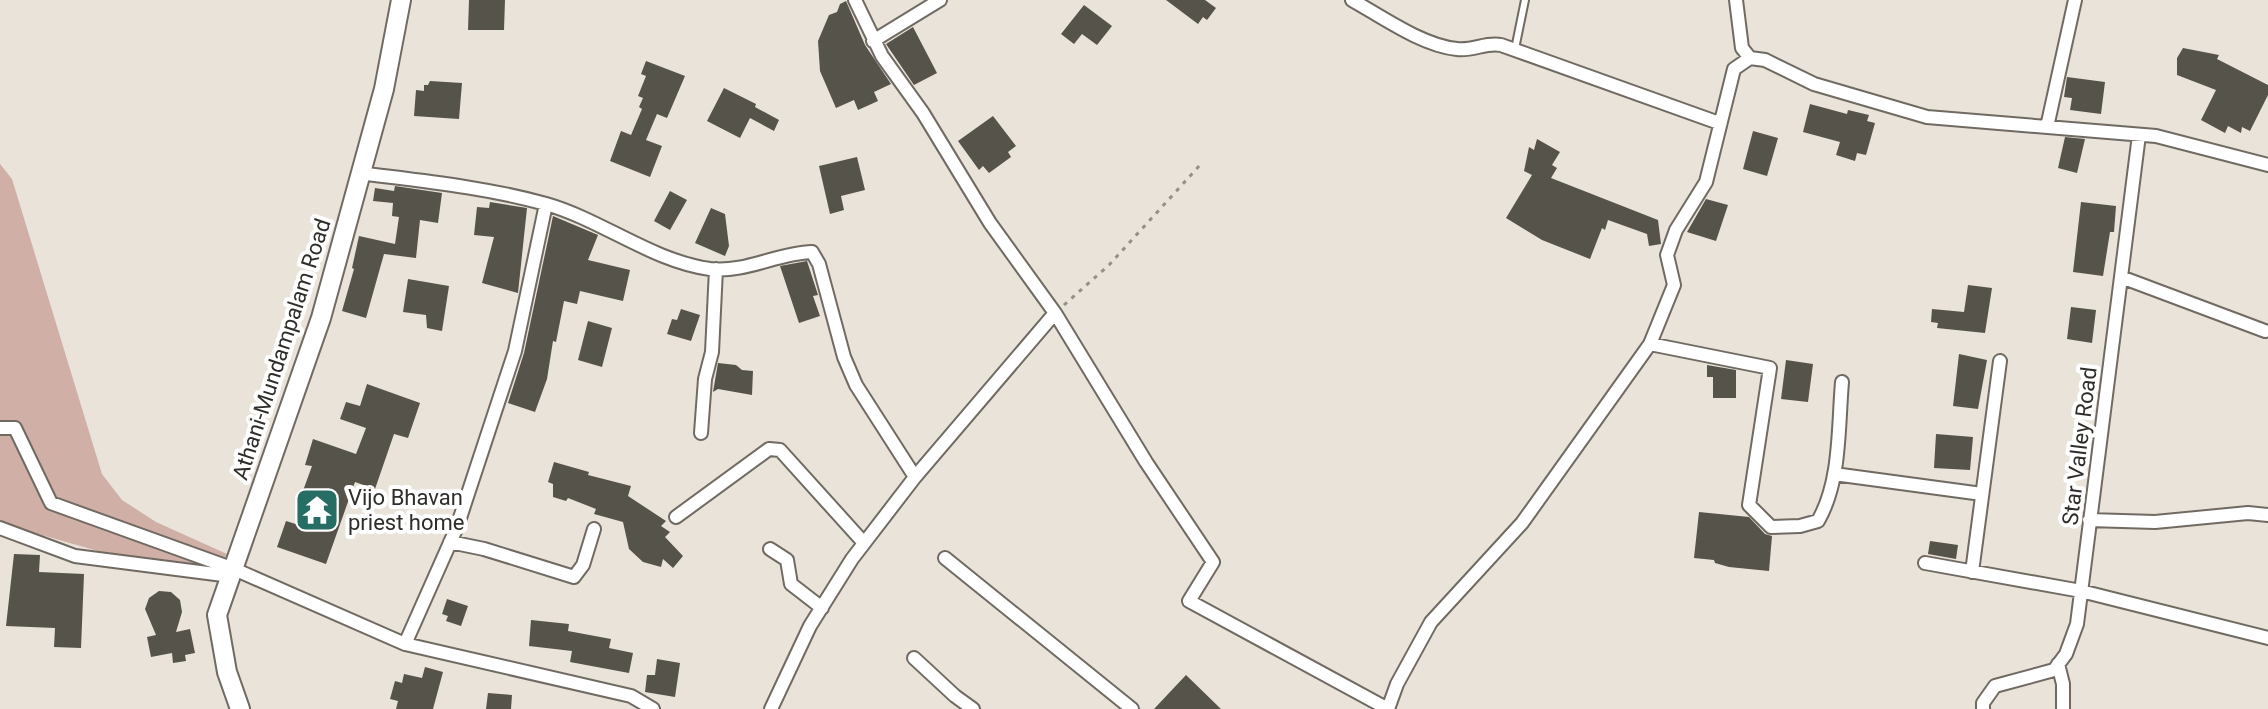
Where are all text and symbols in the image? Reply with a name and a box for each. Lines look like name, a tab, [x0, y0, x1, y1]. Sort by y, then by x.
street label: Athani-Mundampalam Road	[227, 215, 336, 483]
street label: Star Valley Road	[2057, 366, 2102, 527]
place label: Vijo Bhavan priest home	[348, 485, 464, 535]
temple icon: Vijo Bhavan priest home	[293, 486, 341, 534]

